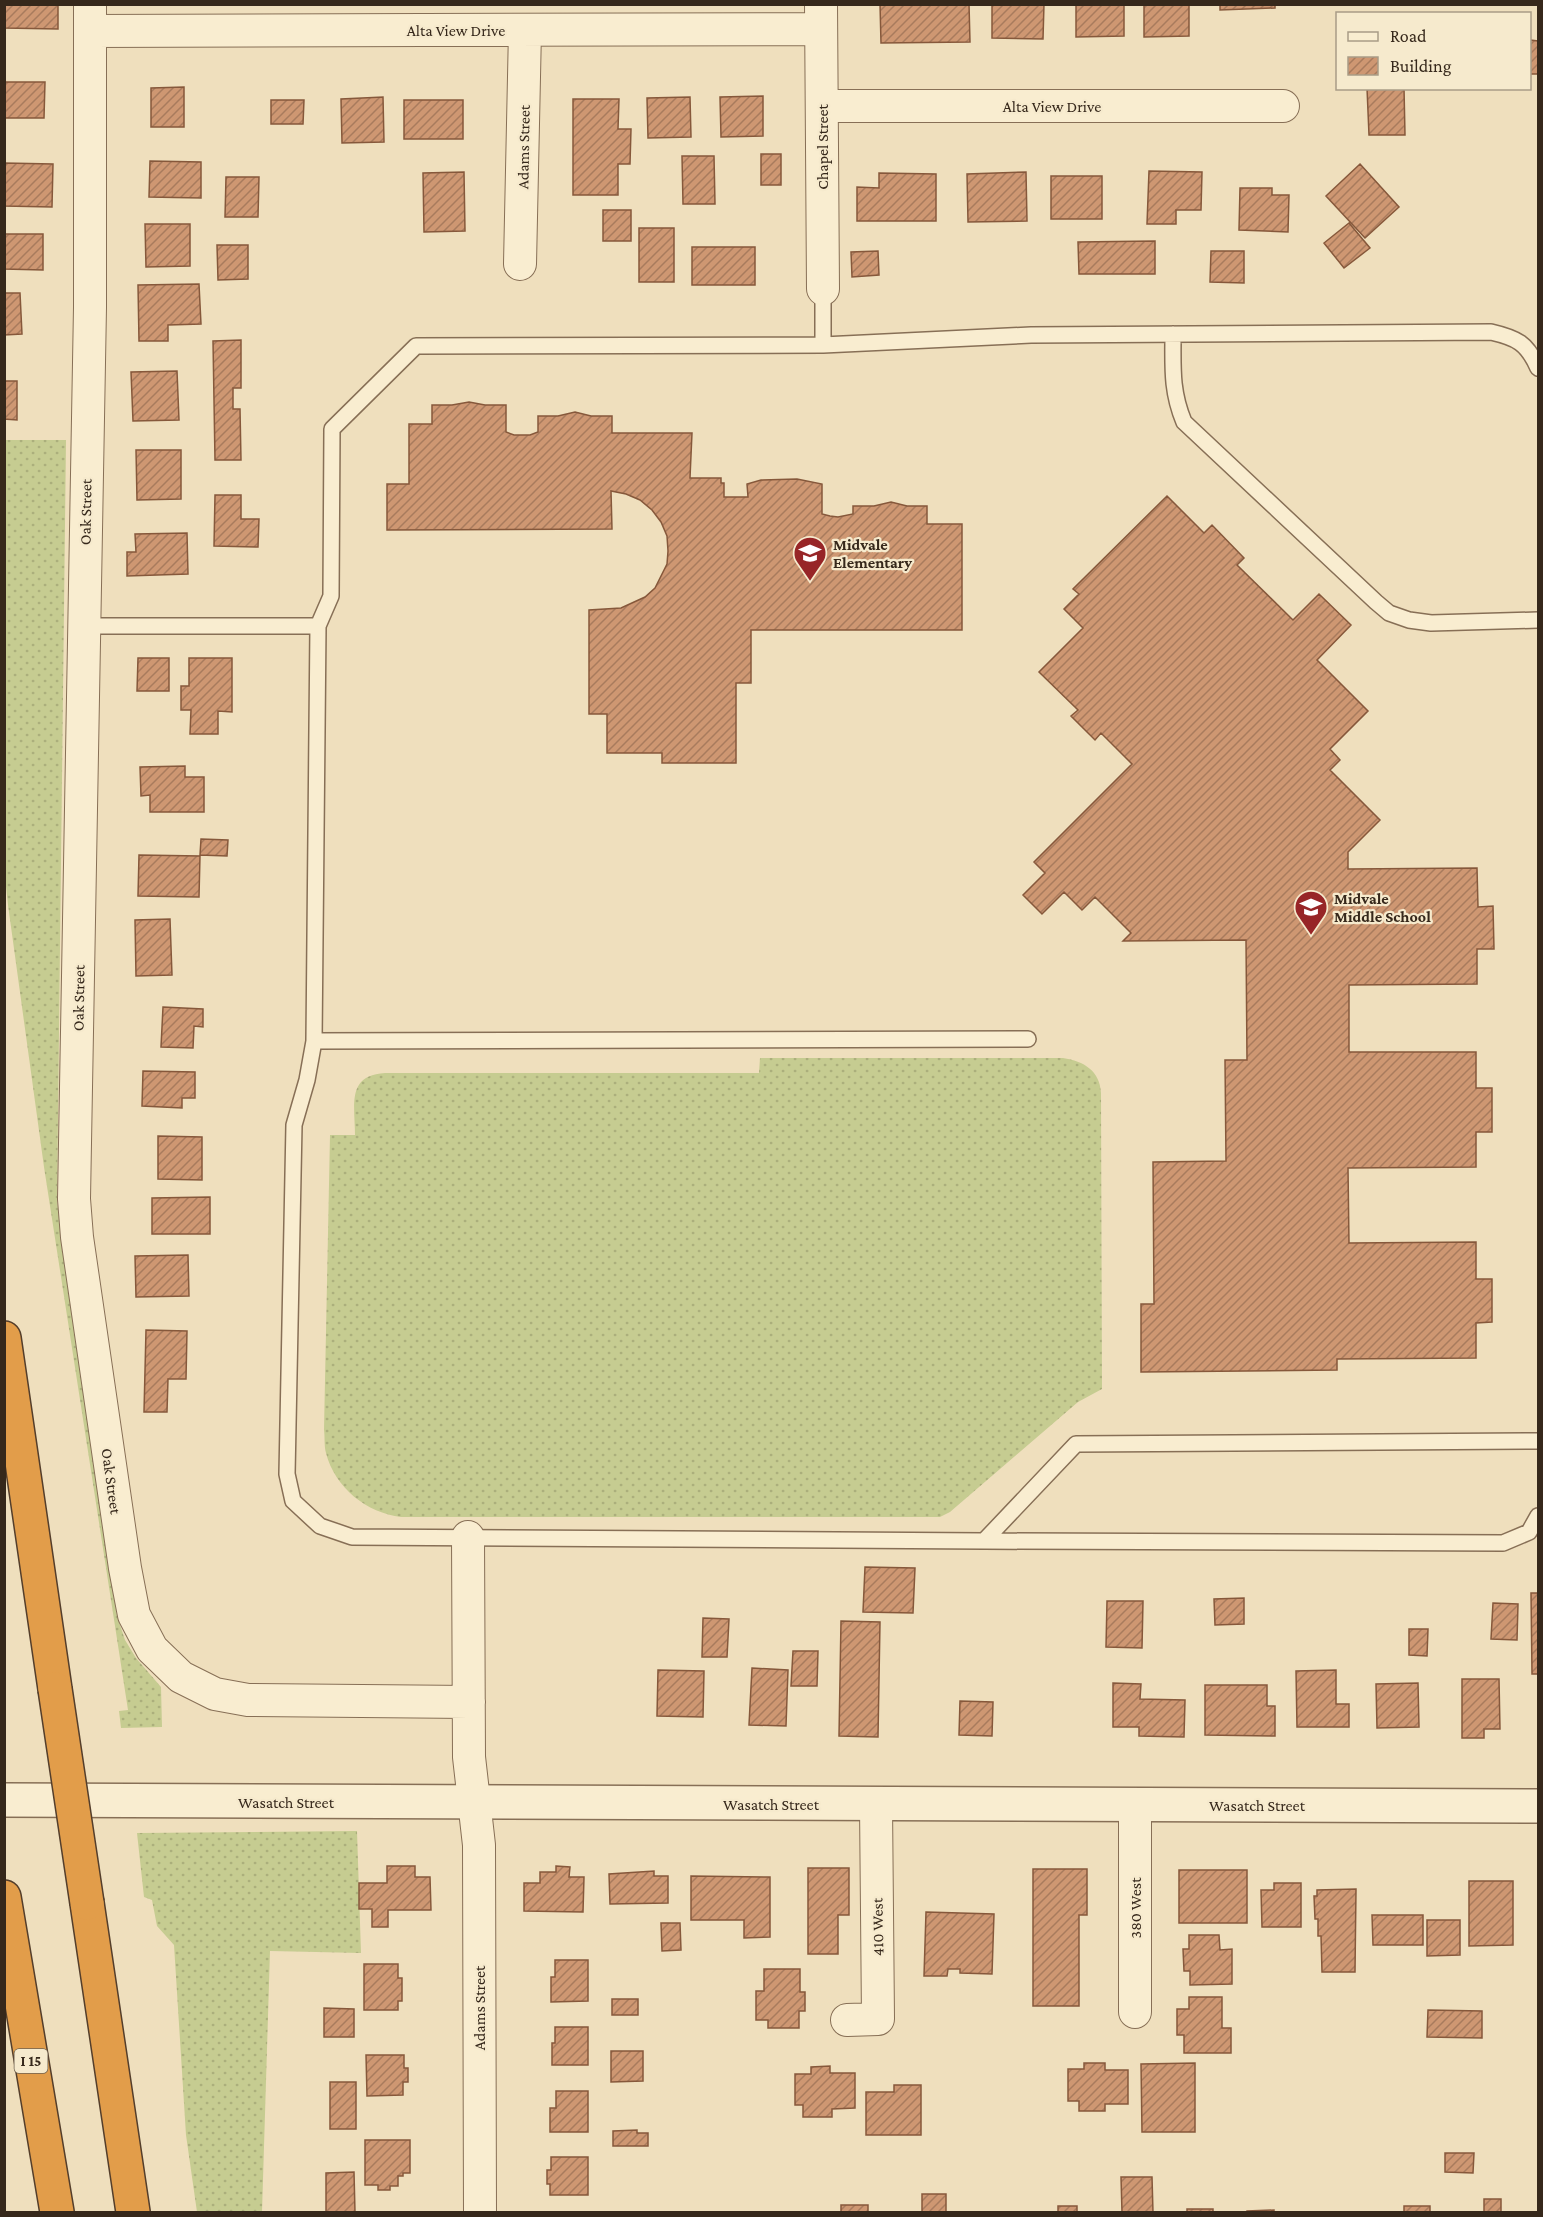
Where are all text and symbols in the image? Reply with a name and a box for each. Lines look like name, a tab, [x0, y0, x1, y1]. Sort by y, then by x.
legend	[1336, 12, 1531, 90]
street label: Alta View Drive	[407, 22, 505, 39]
text: Road	[1390, 26, 1427, 46]
text: Building	[1390, 56, 1452, 76]
street label: Alta View Drive	[1003, 98, 1101, 115]
street label: Adams Street	[514, 104, 533, 189]
street label: Chapel Street	[814, 104, 832, 190]
street label: Oak Street	[76, 478, 95, 545]
school or university icon: Midvale Elementary	[792, 535, 828, 582]
place label: Midvale Elementary	[833, 536, 912, 571]
school or university icon: Midvale Middle School	[1293, 889, 1329, 936]
place label: Midvale Middle School	[1334, 890, 1431, 925]
street label: Oak Street	[69, 964, 88, 1031]
street label: Oak Street	[98, 1447, 125, 1516]
street label: Wasatch Street	[238, 1794, 335, 1811]
street label: Wasatch Street	[723, 1796, 820, 1813]
street label: Wasatch Street	[1209, 1797, 1306, 1814]
street label: 380 West	[1127, 1877, 1144, 1938]
street label: 410 West	[868, 1897, 887, 1956]
street label: Adams Street	[471, 1965, 488, 2050]
road number: I 15	[15, 2049, 48, 2073]

